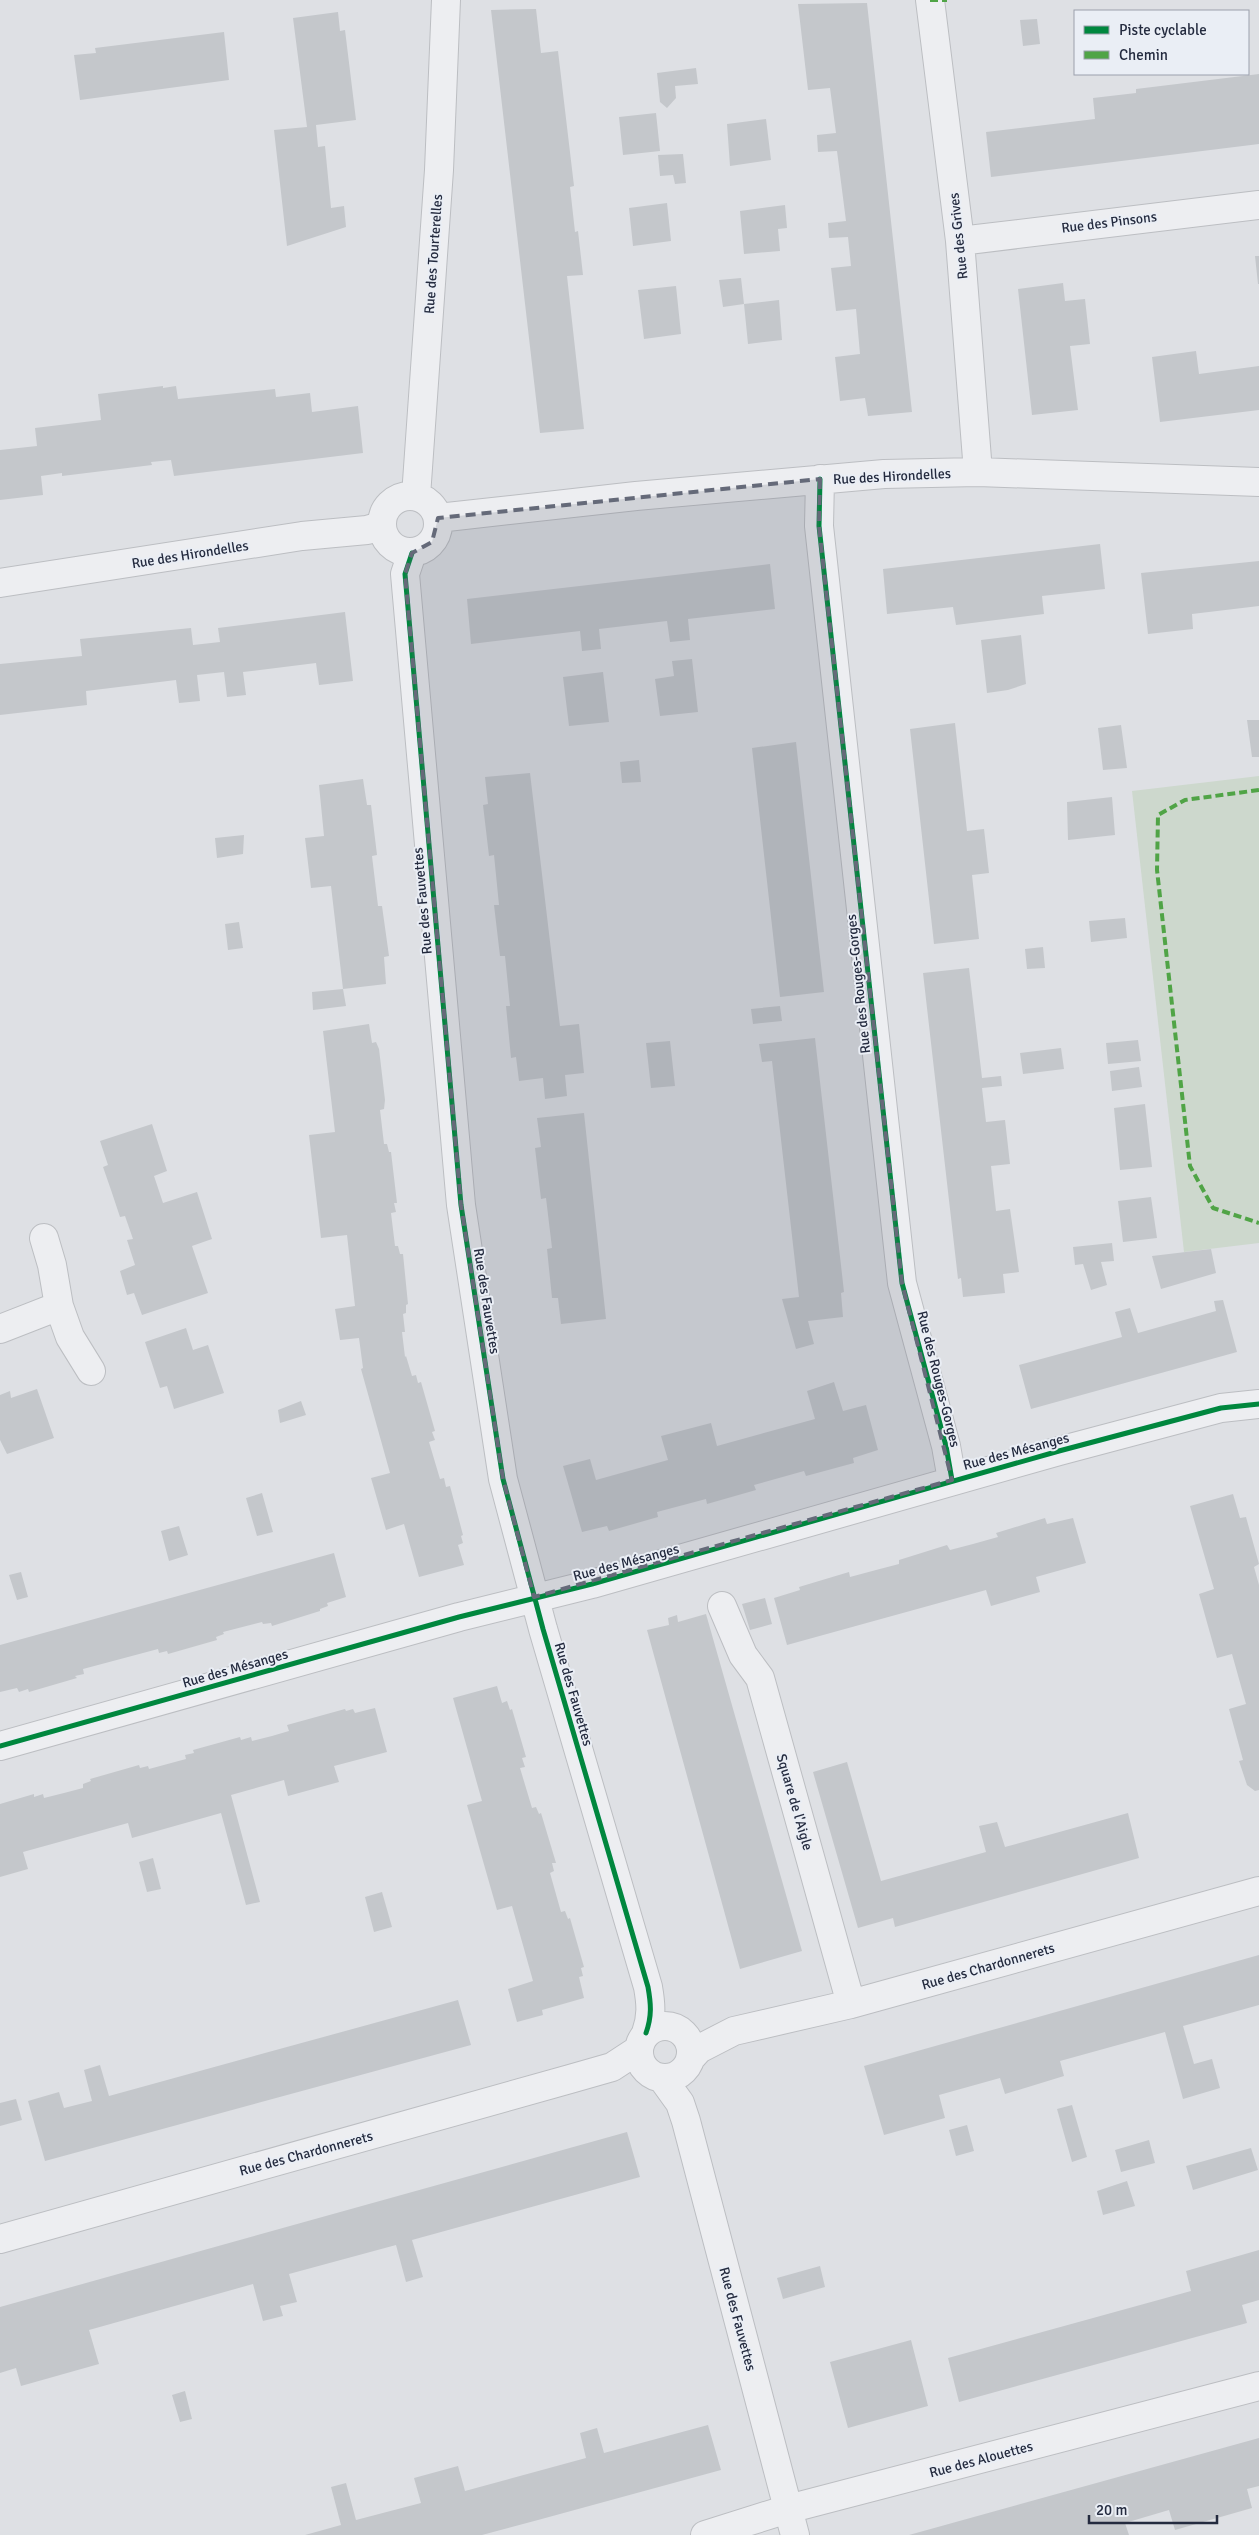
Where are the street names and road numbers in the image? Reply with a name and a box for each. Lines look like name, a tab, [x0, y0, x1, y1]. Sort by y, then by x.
street label: Rue des Grives	[946, 192, 971, 280]
street label: Rue des Tourterelles	[421, 193, 446, 315]
street label: Rue des Pinsons	[1060, 208, 1158, 237]
street label: Rue des Hirondelles	[833, 465, 951, 488]
street label: Rue des Hirondelles	[130, 537, 250, 572]
street label: Rue des Fauvettes	[409, 847, 436, 955]
street label: Rue des Rouges-Gorges	[843, 914, 874, 1054]
street label: Rue des Fauvettes	[470, 1247, 503, 1355]
street label: Rue des Rouges-Gorges	[913, 1309, 964, 1449]
street label: Rue des Mésanges	[961, 1429, 1071, 1474]
street label: Rue des Mésanges	[571, 1540, 681, 1585]
street label: Rue des Fauvettes	[551, 1640, 596, 1748]
street label: Rue des Mésanges	[180, 1645, 290, 1692]
street label: Square de l'Aigle	[773, 1752, 816, 1852]
street label: Rue des Chardonnerets	[920, 1939, 1057, 1994]
street label: Rue des Chardonnerets	[237, 2127, 375, 2179]
street label: Rue des Fauvettes	[715, 2265, 760, 2373]
street label: Rue des Alouettes	[927, 2437, 1035, 2481]

